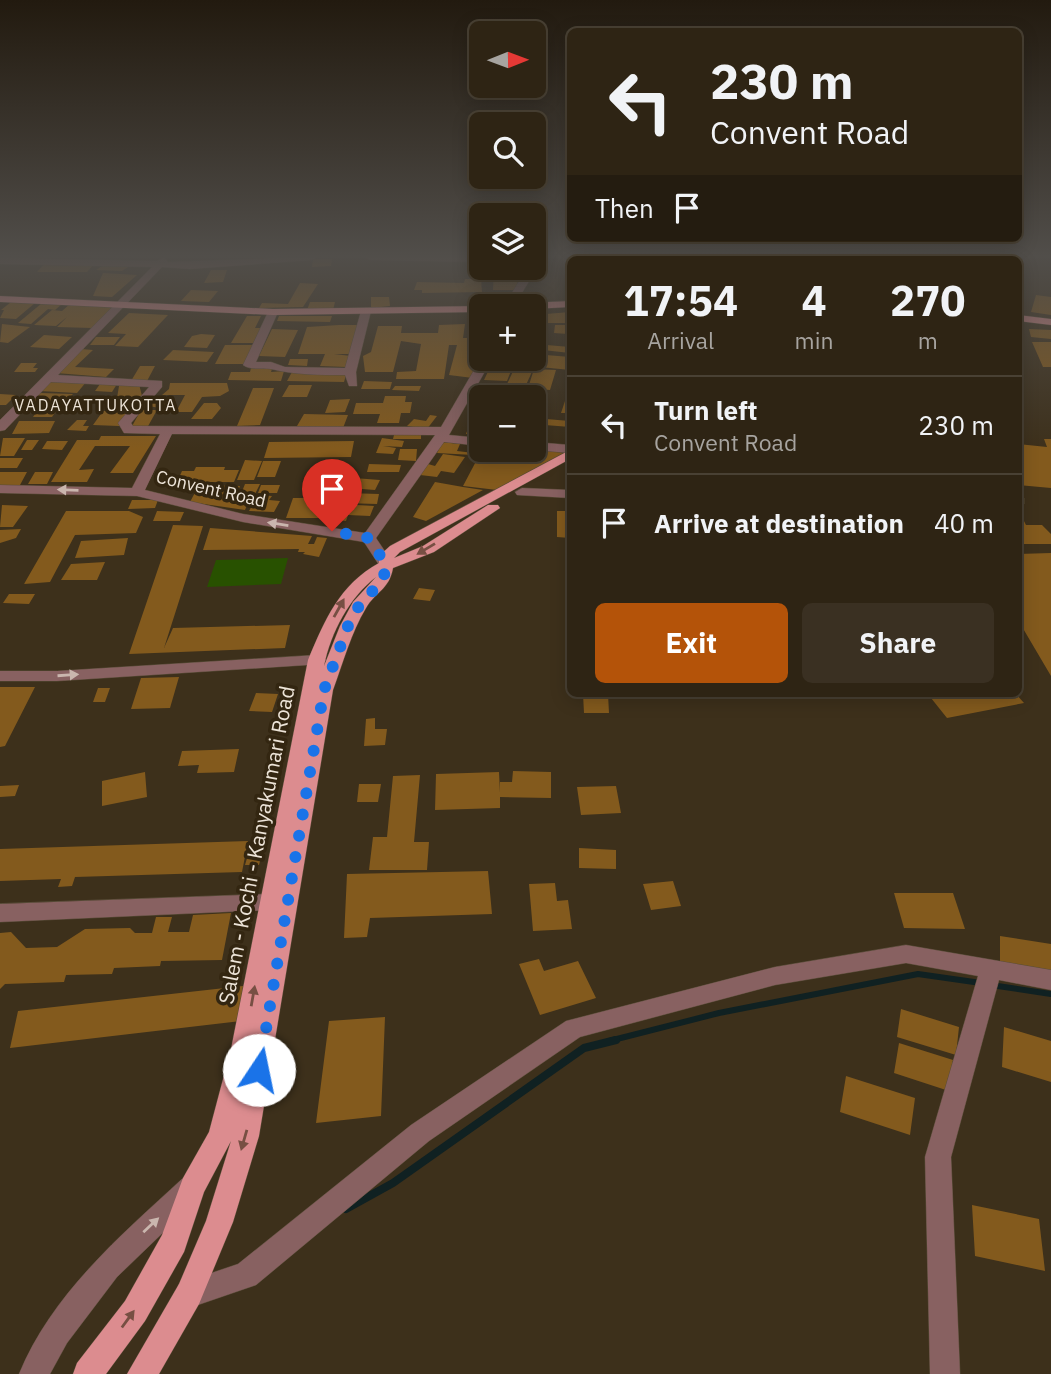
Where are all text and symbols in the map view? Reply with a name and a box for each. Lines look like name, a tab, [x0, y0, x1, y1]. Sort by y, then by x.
north arrow	[469, 21, 546, 98]
map controls	[469, 21, 546, 462]
text: 230 m	[710, 49, 854, 112]
icon: left	[595, 56, 686, 147]
text: Convent Road	[710, 111, 909, 153]
button: search	[469, 112, 546, 189]
icon: arrive	[668, 189, 706, 227]
text: Then	[595, 191, 654, 225]
button: layers	[469, 203, 546, 280]
text: 17:54	[623, 273, 738, 328]
text: 4	[801, 273, 827, 328]
text: 270	[890, 273, 966, 328]
button: +	[469, 294, 546, 371]
text: Arrival	[647, 325, 714, 355]
text: min	[795, 325, 833, 355]
text: m	[918, 325, 938, 355]
button: −	[469, 385, 546, 462]
text: Turn left	[654, 393, 757, 427]
district label: VADAYATTUKOTTA	[14, 395, 178, 415]
icon: left	[595, 406, 633, 444]
text: 230 m	[918, 408, 994, 442]
text: Convent Road	[654, 427, 797, 457]
pin	[302, 459, 362, 531]
street label: Convent Road	[154, 465, 268, 512]
icon: arrive	[313, 470, 351, 508]
one-way arrow	[57, 484, 79, 495]
icon: arrive	[595, 504, 633, 542]
text: Arrive at destination	[654, 506, 904, 540]
text: 40 m	[934, 506, 994, 540]
one-way arrow	[267, 518, 289, 529]
one-way arrow	[417, 542, 436, 555]
one-way arrow	[333, 598, 346, 617]
button: Exit	[595, 603, 788, 683]
button: Share	[802, 603, 994, 683]
one-way arrow	[57, 670, 79, 681]
street label: Salem - Kochi - Kanyakumari Road	[211, 683, 301, 1006]
one-way arrow	[247, 985, 258, 1007]
position arrow	[222, 1033, 296, 1107]
one-way arrow	[238, 1130, 249, 1152]
one-way arrow	[142, 1218, 159, 1234]
one-way arrow	[121, 1310, 135, 1328]

